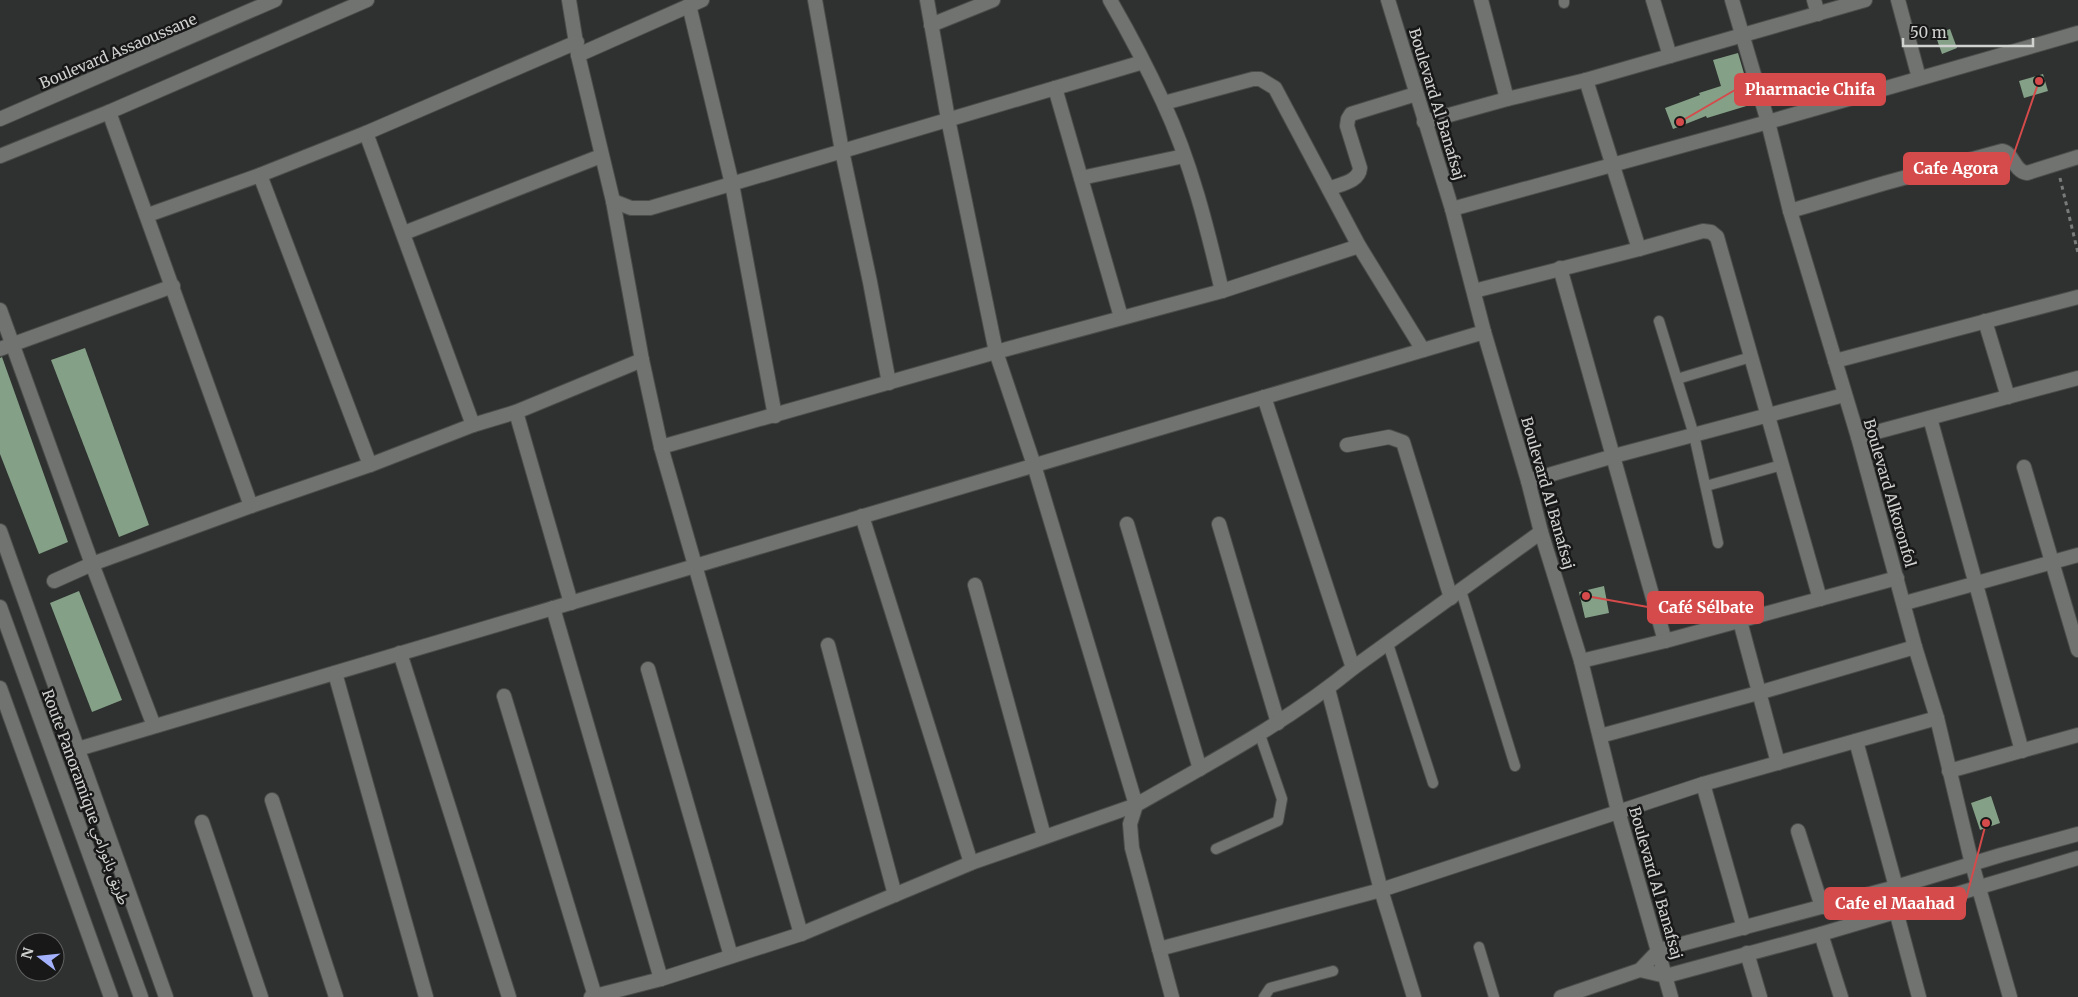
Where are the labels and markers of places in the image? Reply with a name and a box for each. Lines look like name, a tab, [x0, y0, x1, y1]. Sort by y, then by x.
callout: Pharmacie Chifa	[1735, 74, 1885, 105]
callout: Cafe Agora	[1904, 153, 2009, 184]
callout: Café Sélbate	[1648, 592, 1763, 623]
callout: Cafe el Maahad	[1825, 888, 1965, 919]

